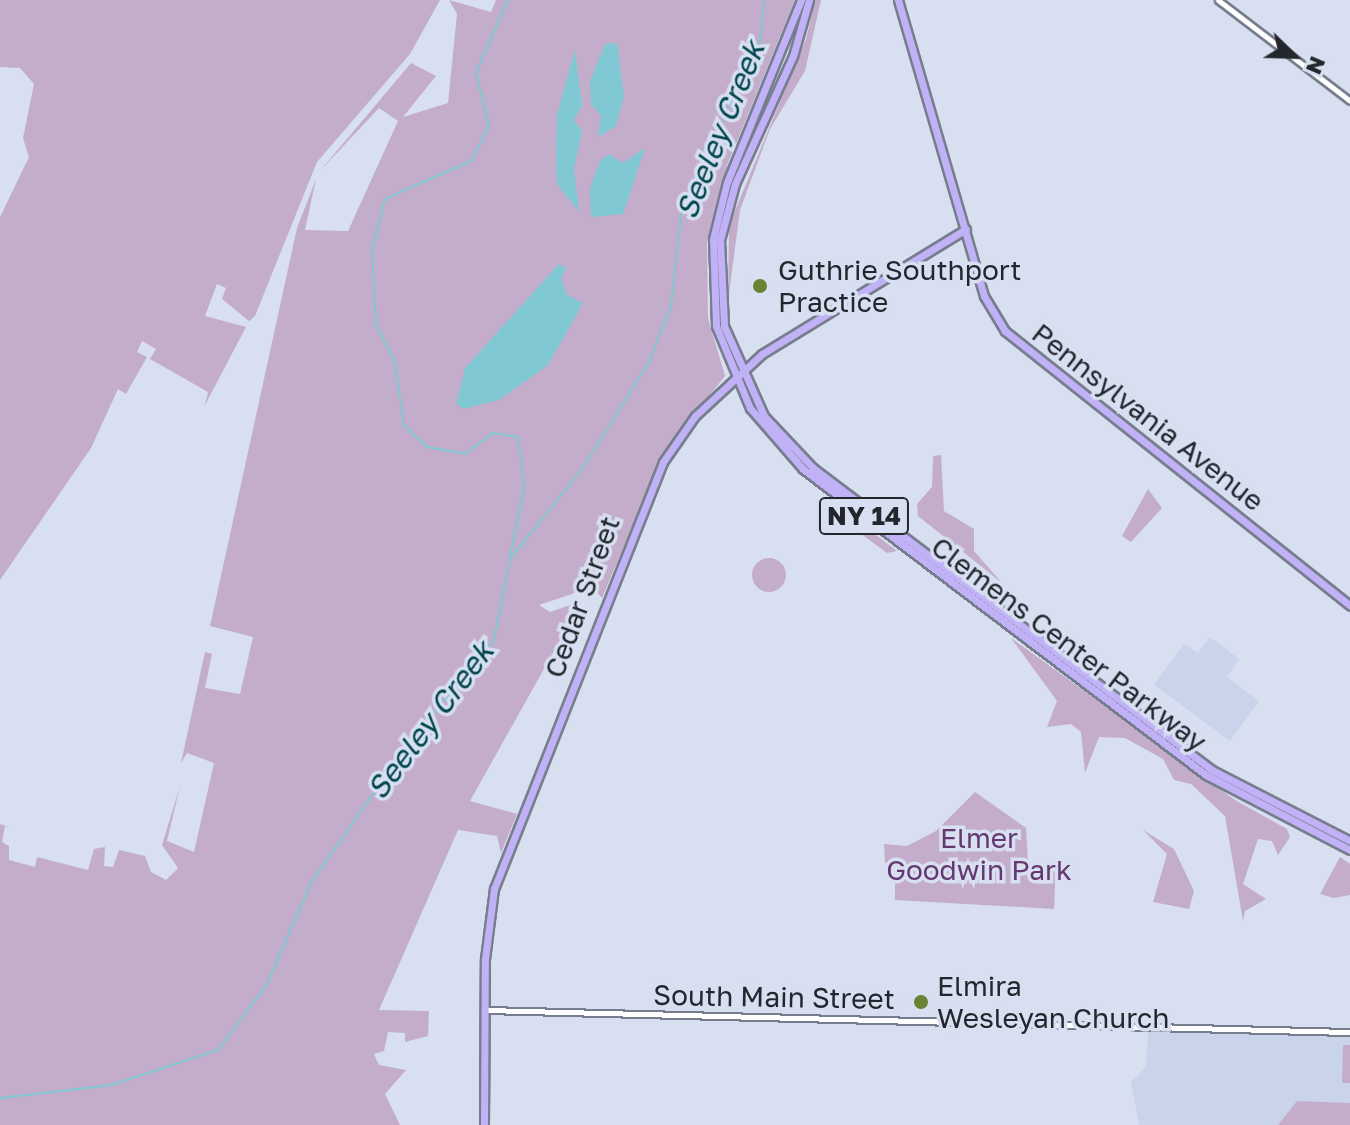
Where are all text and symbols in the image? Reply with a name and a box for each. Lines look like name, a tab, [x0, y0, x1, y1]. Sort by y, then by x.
north arrow	[1254, 16, 1334, 96]
water label: Seeley Creek	[668, 36, 772, 224]
text: N	[1301, 53, 1332, 79]
place label: Guthrie Southport Practice	[778, 253, 1022, 319]
marker: Guthrie Southport Practice	[749, 275, 771, 297]
street label: Pennsylvania Avenue	[1025, 316, 1271, 518]
road number: NY 14	[818, 494, 910, 538]
street label: Cedar Street	[537, 512, 627, 682]
street label: Clemens Center Parkway	[925, 530, 1213, 758]
water label: Seeley Creek	[359, 634, 501, 806]
park label: Elmer Goodwin Park	[886, 821, 1072, 887]
place label: Elmira Wesleyan Church	[937, 969, 1169, 1035]
street label: South Main Street	[653, 978, 895, 1016]
marker: Elmira Wesleyan Church	[912, 993, 930, 1011]

